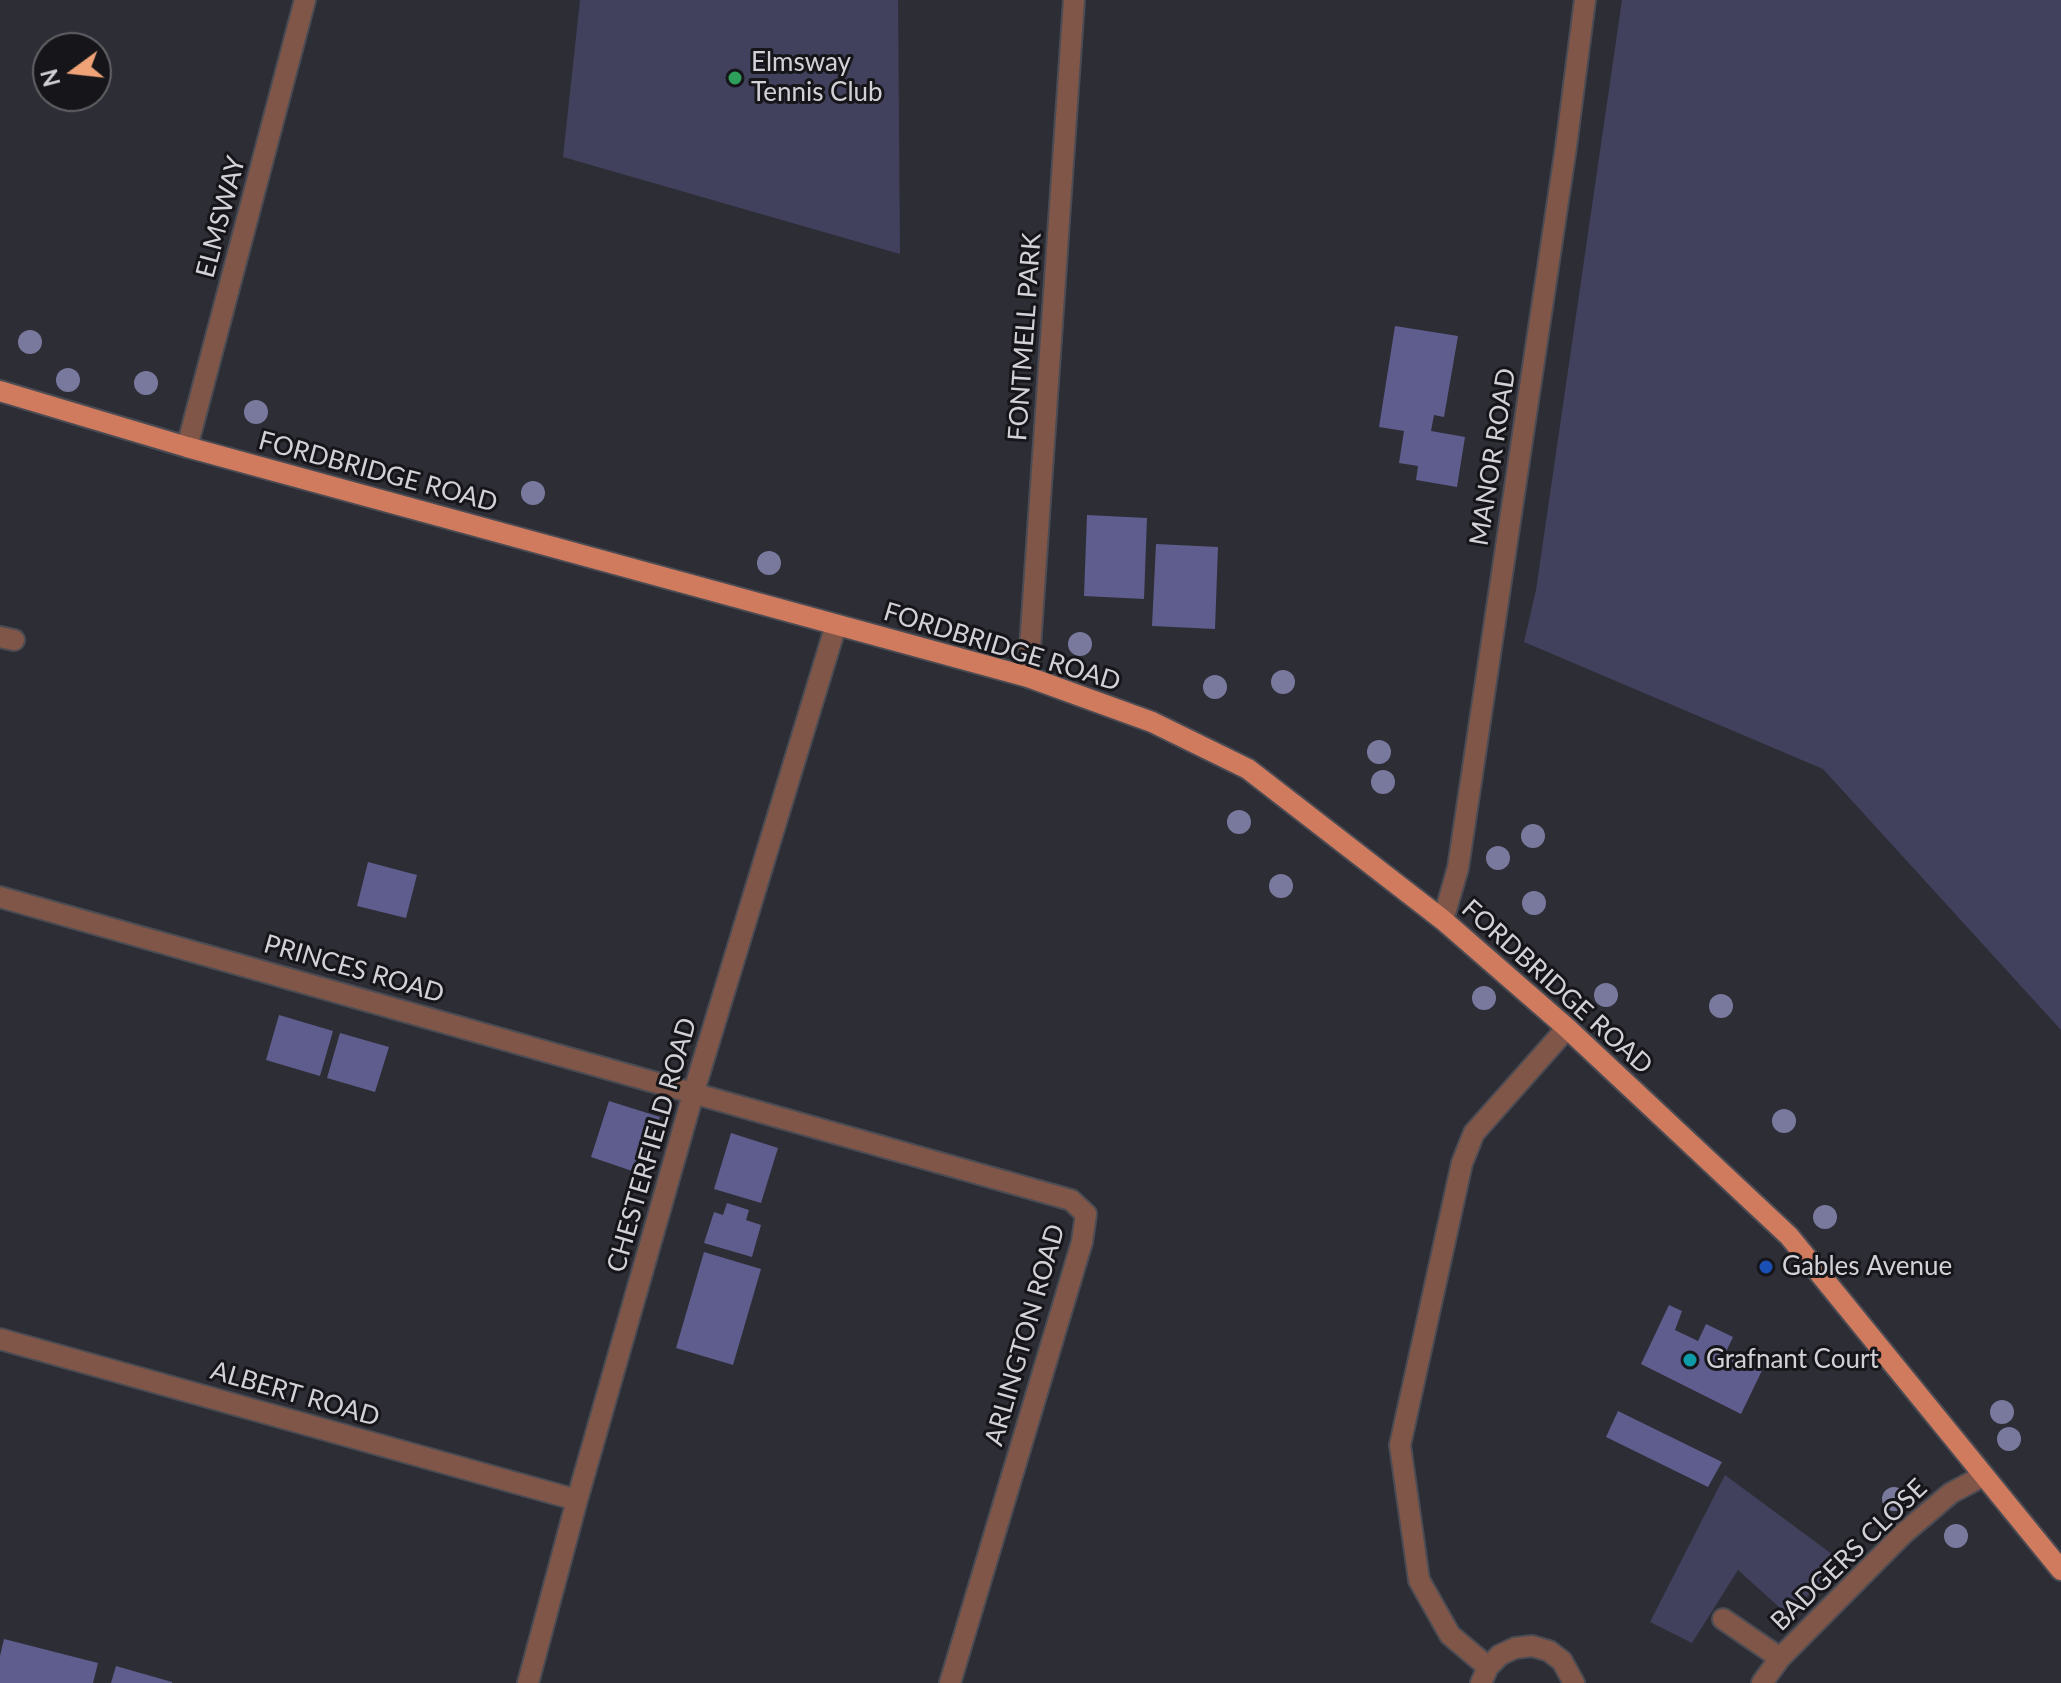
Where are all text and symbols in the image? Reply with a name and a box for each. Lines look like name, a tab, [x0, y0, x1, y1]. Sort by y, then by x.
north arrow	[32, 32, 112, 112]
place label: Elmsway Tennis Club	[751, 47, 883, 108]
text: N	[35, 66, 66, 90]
marker: Elmsway Tennis Club	[726, 69, 744, 87]
street label: ELMSWAY	[190, 153, 252, 281]
street label: FONTMELL PARK	[1002, 232, 1048, 442]
street label: MANOR ROAD	[1464, 366, 1522, 548]
street label: FORDBRIDGE ROAD	[255, 425, 501, 519]
street label: FORDBRIDGE ROAD	[880, 596, 1124, 698]
street label: FORDBRIDGE ROAD	[1455, 893, 1659, 1081]
street label: PRINCES ROAD	[260, 928, 448, 1010]
street label: CHESTERFIELD ROAD	[601, 1014, 703, 1276]
street label: ARLINGTON ROAD	[978, 1221, 1072, 1449]
place label: Gables Avenue	[1782, 1251, 1952, 1283]
marker: Gables Avenue	[1757, 1258, 1775, 1276]
place label: Grafnant Court	[1706, 1344, 1879, 1376]
marker: Grafnant Court	[1681, 1351, 1699, 1369]
street label: ALBERT ROAD	[207, 1355, 383, 1433]
street label: BADGERS CLOSE	[1765, 1473, 1933, 1637]

